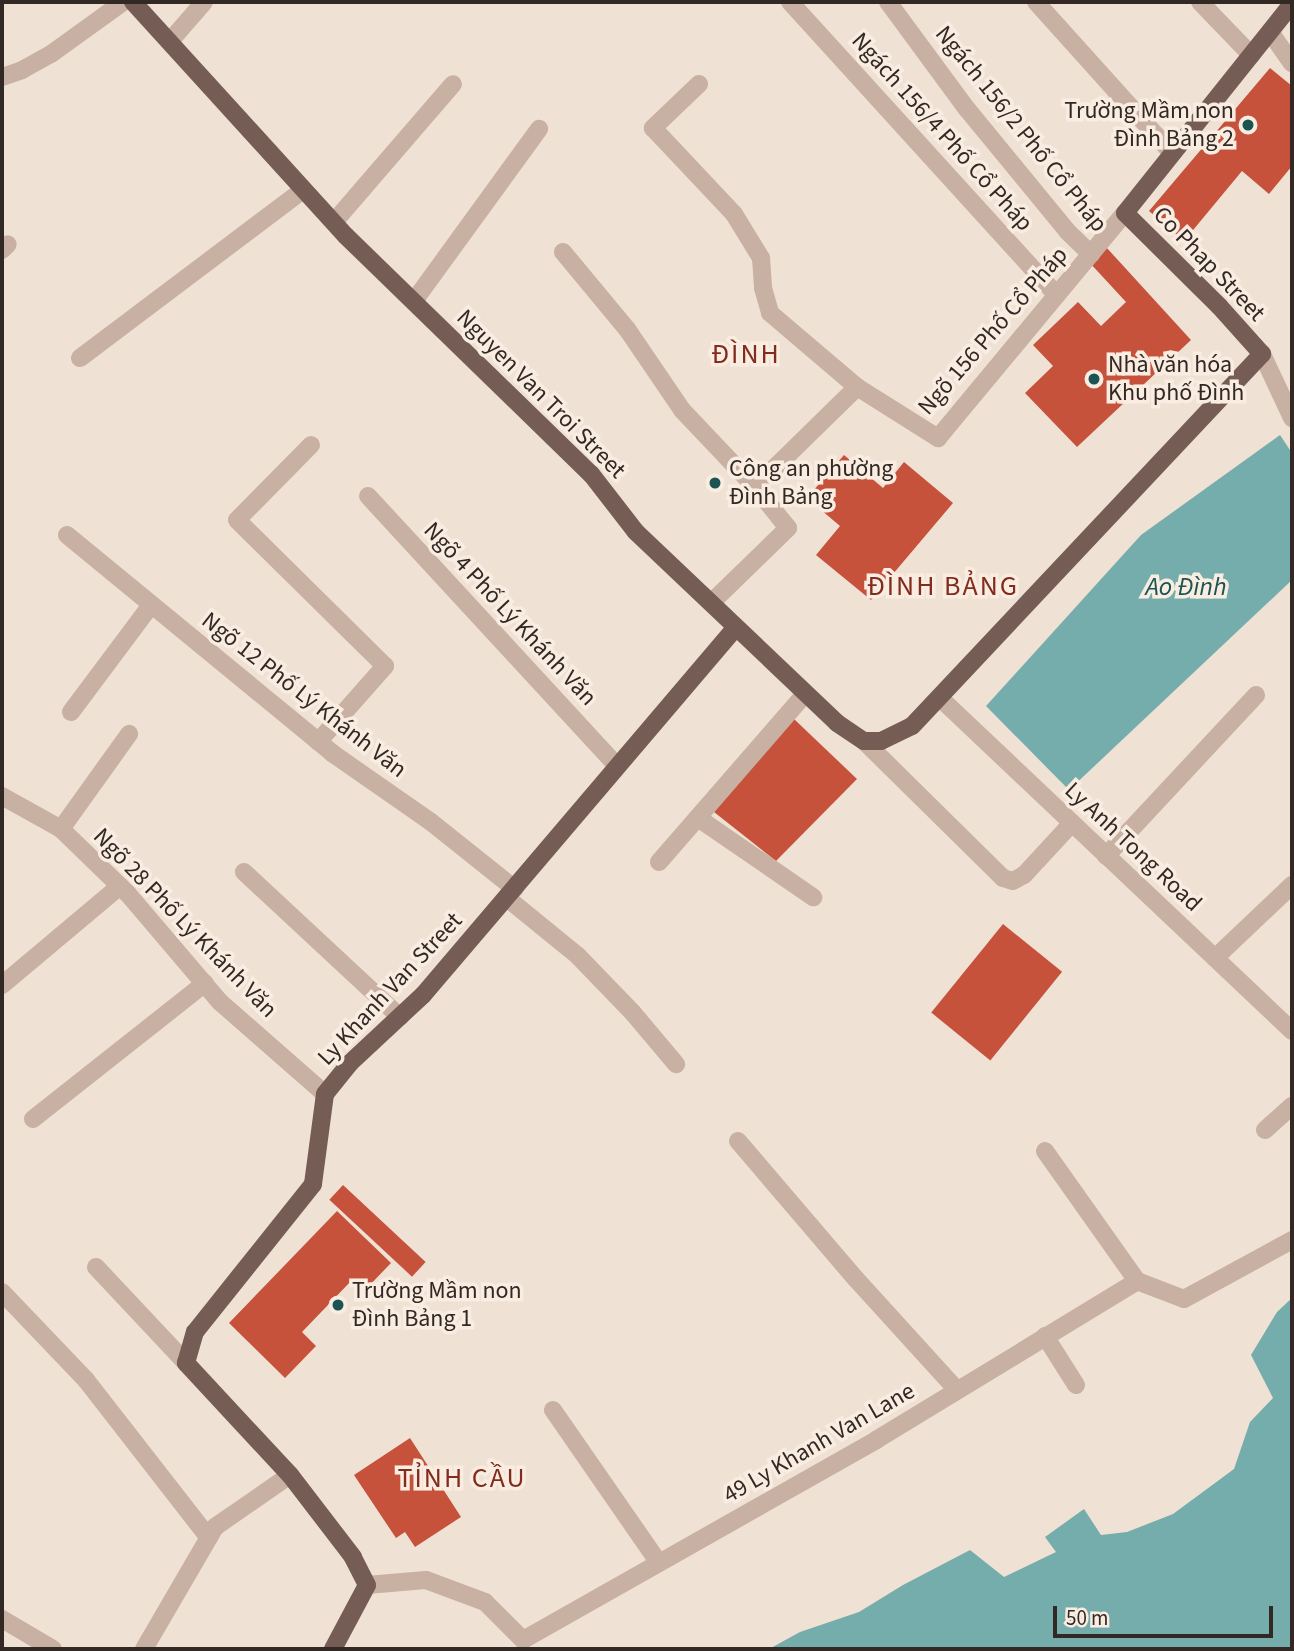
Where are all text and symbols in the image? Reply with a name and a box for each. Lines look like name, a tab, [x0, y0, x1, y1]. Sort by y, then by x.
street label: Ngách 156/2 Phố Cổ Pháp	[929, 20, 1113, 238]
street label: Ngách 156/4 Phố Cổ Pháp	[845, 27, 1039, 237]
place label: Trường Mầm non Đình Bảng 2	[1064, 97, 1234, 153]
marker: Trường Mầm non Đình Bảng 2	[1240, 117, 1256, 133]
street label: Co Phap Street	[1147, 201, 1271, 327]
street label: Ngõ 156 Phố Cổ Pháp	[912, 241, 1074, 421]
street label: Nguyen Van Troi Street	[451, 304, 631, 484]
district label: ĐÌNH	[712, 337, 780, 371]
place label: Nhà văn hóa Khu phố Đình	[1108, 351, 1244, 407]
marker: Nhà văn hóa Khu phố Đình	[1086, 371, 1102, 387]
place label: Công an phường Đình Bảng	[729, 455, 893, 511]
marker: Công an phường Đình Bảng	[707, 475, 723, 491]
street label: Ngõ 4 Phố Lý Khánh Văn	[418, 516, 602, 712]
district label: ĐÌNH BẢNG	[868, 569, 1018, 603]
water label: Ao Đình	[1145, 571, 1227, 603]
street label: Ngõ 12 Phố Lý Khánh Văn	[196, 606, 412, 784]
street label: Ly Anh Tong Road	[1059, 776, 1207, 918]
street label: Ngõ 28 Phố Lý Khánh Văn	[87, 822, 283, 1024]
street label: Ly Khanh Van Street	[312, 906, 468, 1072]
place label: Trường Mầm non Đình Bảng 1	[352, 1277, 522, 1333]
marker: Trường Mầm non Đình Bảng 1	[330, 1297, 346, 1313]
street label: 49 Ly Khanh Van Lane	[718, 1376, 920, 1510]
district label: TỈNH CẦU	[398, 1461, 526, 1495]
scale bar	[1056, 1592, 1276, 1636]
text: 50 m	[1066, 1603, 1108, 1633]

